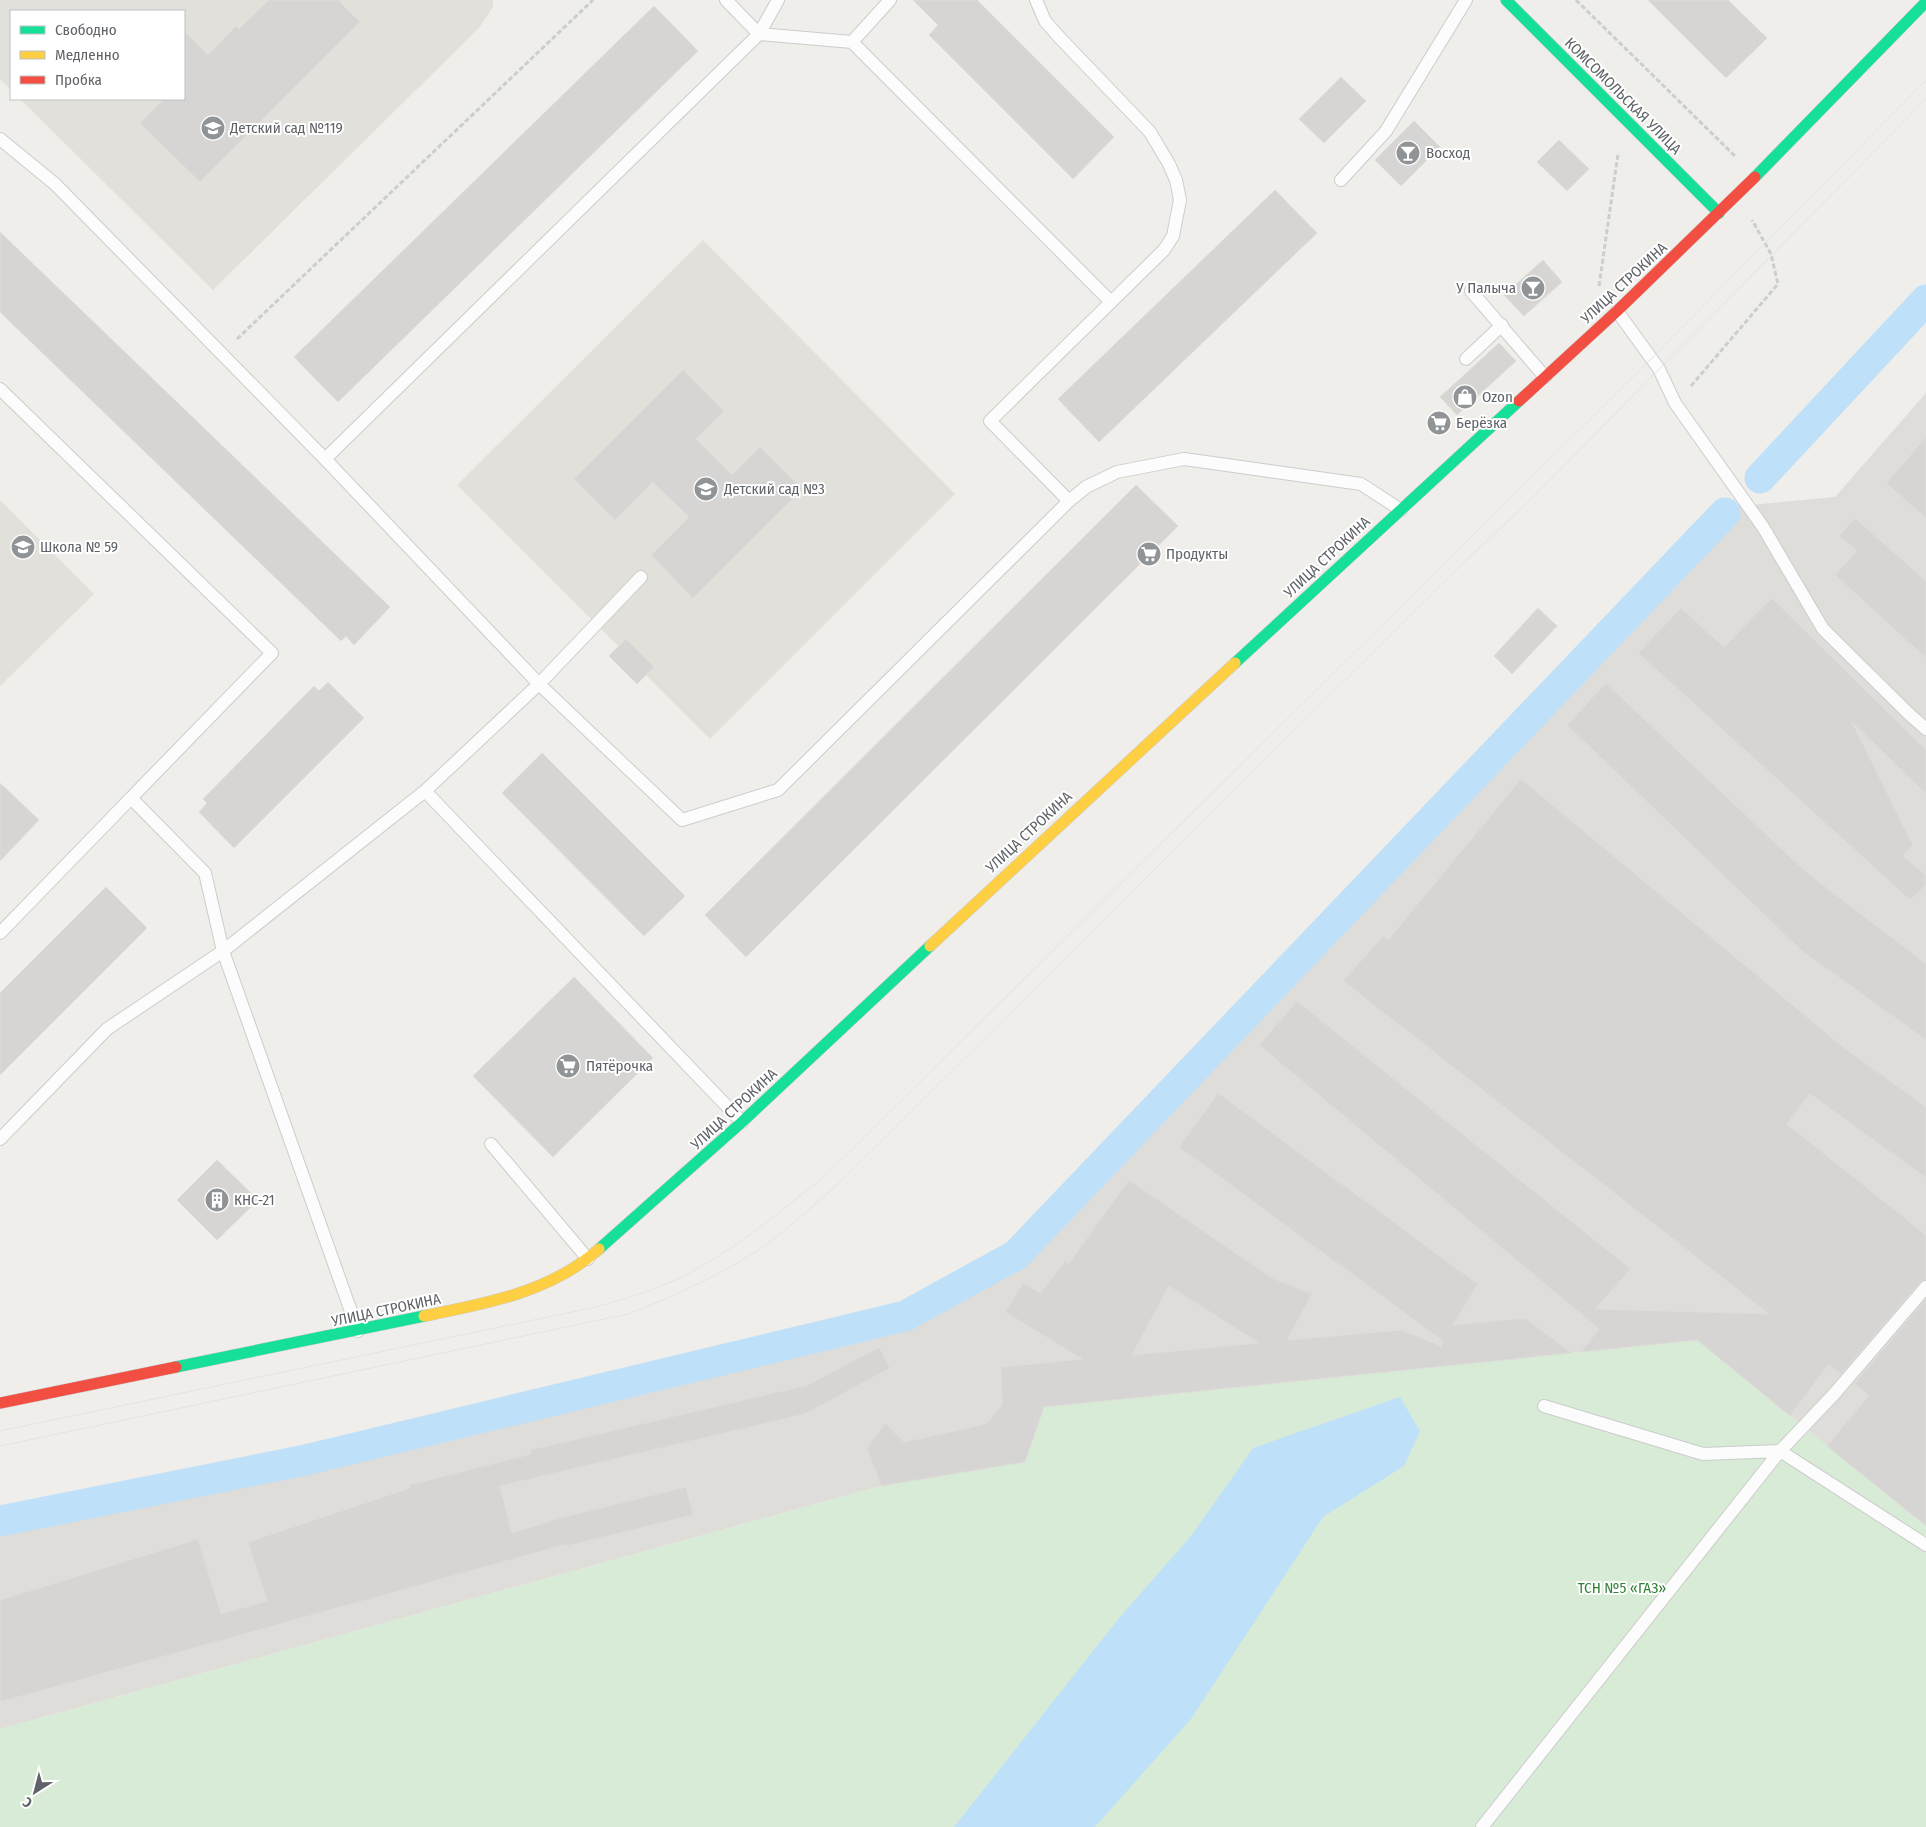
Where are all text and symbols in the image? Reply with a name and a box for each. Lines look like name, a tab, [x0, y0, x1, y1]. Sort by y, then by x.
legend	[10, 10, 185, 100]
text: Свободно	[55, 21, 117, 39]
street label: КОМСОМОЛЬСКАЯ УЛИЦА	[1561, 34, 1685, 158]
text: Медленно	[55, 46, 120, 64]
text: Пробка	[55, 71, 102, 89]
school or university icon: Детский сад №119	[200, 115, 226, 141]
place label: Детский сад №119	[229, 119, 343, 137]
bar icon: Восход	[1395, 140, 1421, 166]
place label: Восход	[1426, 144, 1470, 162]
street label: УЛИЦА СТРОКИНА	[1576, 238, 1671, 328]
bar icon: У Палыча	[1520, 275, 1546, 301]
place label: У Палыча	[1455, 279, 1516, 297]
shop icon: Ozon	[1452, 384, 1478, 410]
place label: Ozon	[1482, 388, 1513, 406]
supermarket icon: Берёзка	[1426, 410, 1452, 436]
place label: Берёзка	[1456, 414, 1507, 432]
school or university icon: Детский сад №3	[693, 476, 719, 502]
place label: Детский сад №3	[723, 480, 825, 498]
street label: УЛИЦА СТРОКИНА	[1279, 512, 1374, 602]
school or university icon: Школа № 59	[10, 534, 36, 560]
place label: Школа № 59	[40, 538, 118, 556]
supermarket icon: Продукты	[1136, 541, 1162, 567]
place label: Продукты	[1166, 545, 1228, 563]
street label: УЛИЦА СТРОКИНА	[981, 787, 1076, 877]
supermarket icon: Пятёрочка	[555, 1053, 581, 1079]
place label: Пятёрочка	[586, 1057, 653, 1075]
street label: УЛИЦА СТРОКИНА	[686, 1064, 781, 1154]
building icon: КНС-21	[204, 1187, 230, 1213]
place label: КНС-21	[234, 1191, 275, 1209]
street label: УЛИЦА СТРОКИНА	[329, 1290, 442, 1331]
park label: ТСН №5 «ГАЗ»	[1578, 1579, 1666, 1597]
north arrow	[10, 1767, 60, 1817]
text: С	[19, 1793, 36, 1811]

